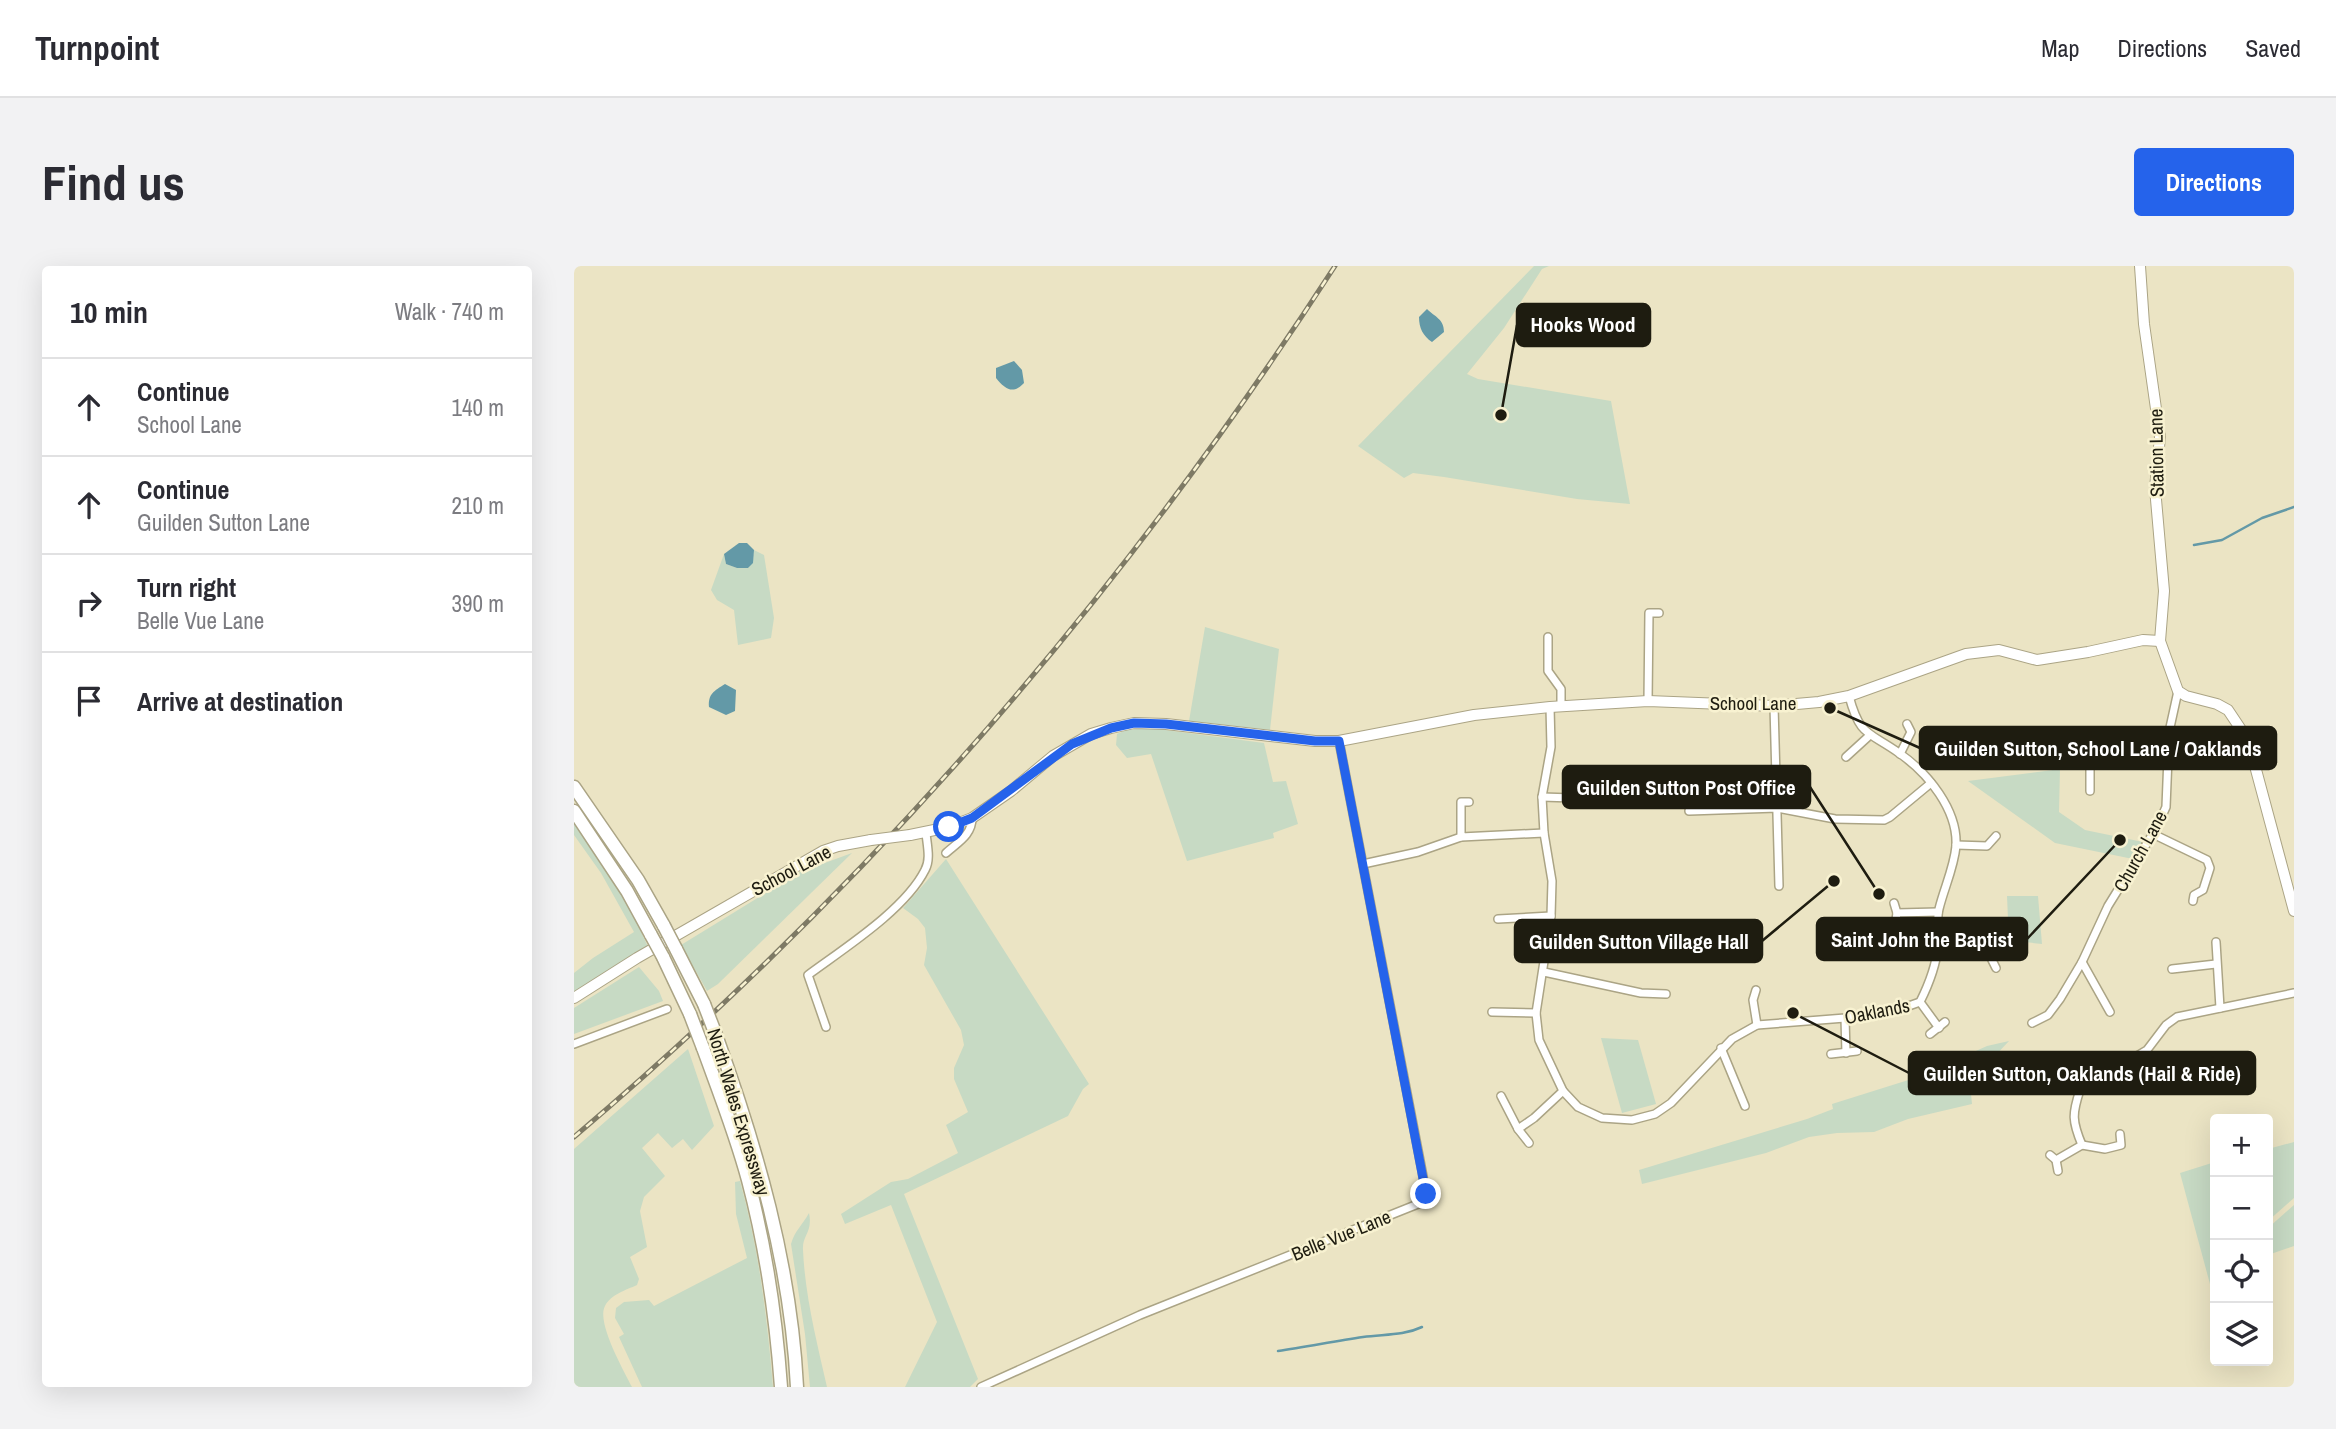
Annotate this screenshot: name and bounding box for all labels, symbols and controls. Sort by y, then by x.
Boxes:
text: Turnpoint [35,26,159,70]
text: Map [2041,32,2079,64]
text: Directions [2117,32,2207,64]
text: Saved [2245,32,2301,64]
button: Directions [2134,148,2294,216]
text: Find us [42,149,185,215]
text: 10 min [70,292,148,332]
text: Walk · 740 m [395,296,504,327]
callout: Hooks Wood [1517,304,1650,346]
text: Hooks Wood [1531,310,1635,339]
text: Continue [137,374,229,409]
icon: ahead [70,388,108,426]
text: 140 m [452,392,504,423]
text: School Lane [137,409,242,440]
street label: Station Lane [2142,409,2170,497]
text: Continue [137,472,229,507]
icon: ahead [70,486,108,524]
text: 210 m [452,490,504,521]
text: Guilden Sutton Lane [137,507,310,538]
text: Turn right [137,570,236,605]
icon: right [70,584,108,622]
text: 390 m [452,588,504,619]
text: Belle Vue Lane [137,605,264,636]
icon: arrive [70,682,108,720]
text: Arrive at destination [137,684,343,719]
street label: School Lane [1710,690,1796,716]
callout: Guilden Sutton, School Lane / Oaklands [1920,727,2276,769]
text: Guilden Sutton, School Lane / Oaklands [1934,734,2262,763]
callout: Guilden Sutton Post Office [1563,766,1810,808]
text: Guilden Sutton Post Office [1576,773,1796,802]
street label: Church Lane [2107,806,2173,896]
route start [933,811,964,842]
street label: School Lane [747,838,835,902]
callout: Saint John the Baptist [1817,918,2027,960]
callout: Guilden Sutton Village Hall [1515,920,1762,962]
text: Saint John the Baptist [1831,925,2013,954]
text: Guilden Sutton Village Hall [1529,927,1749,956]
street label: Oaklands [1842,992,1912,1030]
street label: North Wales Expressway [701,1025,777,1199]
callout: Guilden Sutton, Oaklands (Hail & Ride) [1909,1052,2255,1094]
text: Guilden Sutton, Oaklands (Hail & Ride) [1923,1059,2241,1088]
map controls [2210,1114,2273,1366]
button: + [2210,1114,2273,1177]
button: − [2210,1177,2273,1240]
route end [1410,1178,1441,1209]
street label: Belle Vue Lane [1287,1203,1395,1267]
button: locate [2210,1240,2273,1303]
button: layers [2210,1303,2273,1366]

